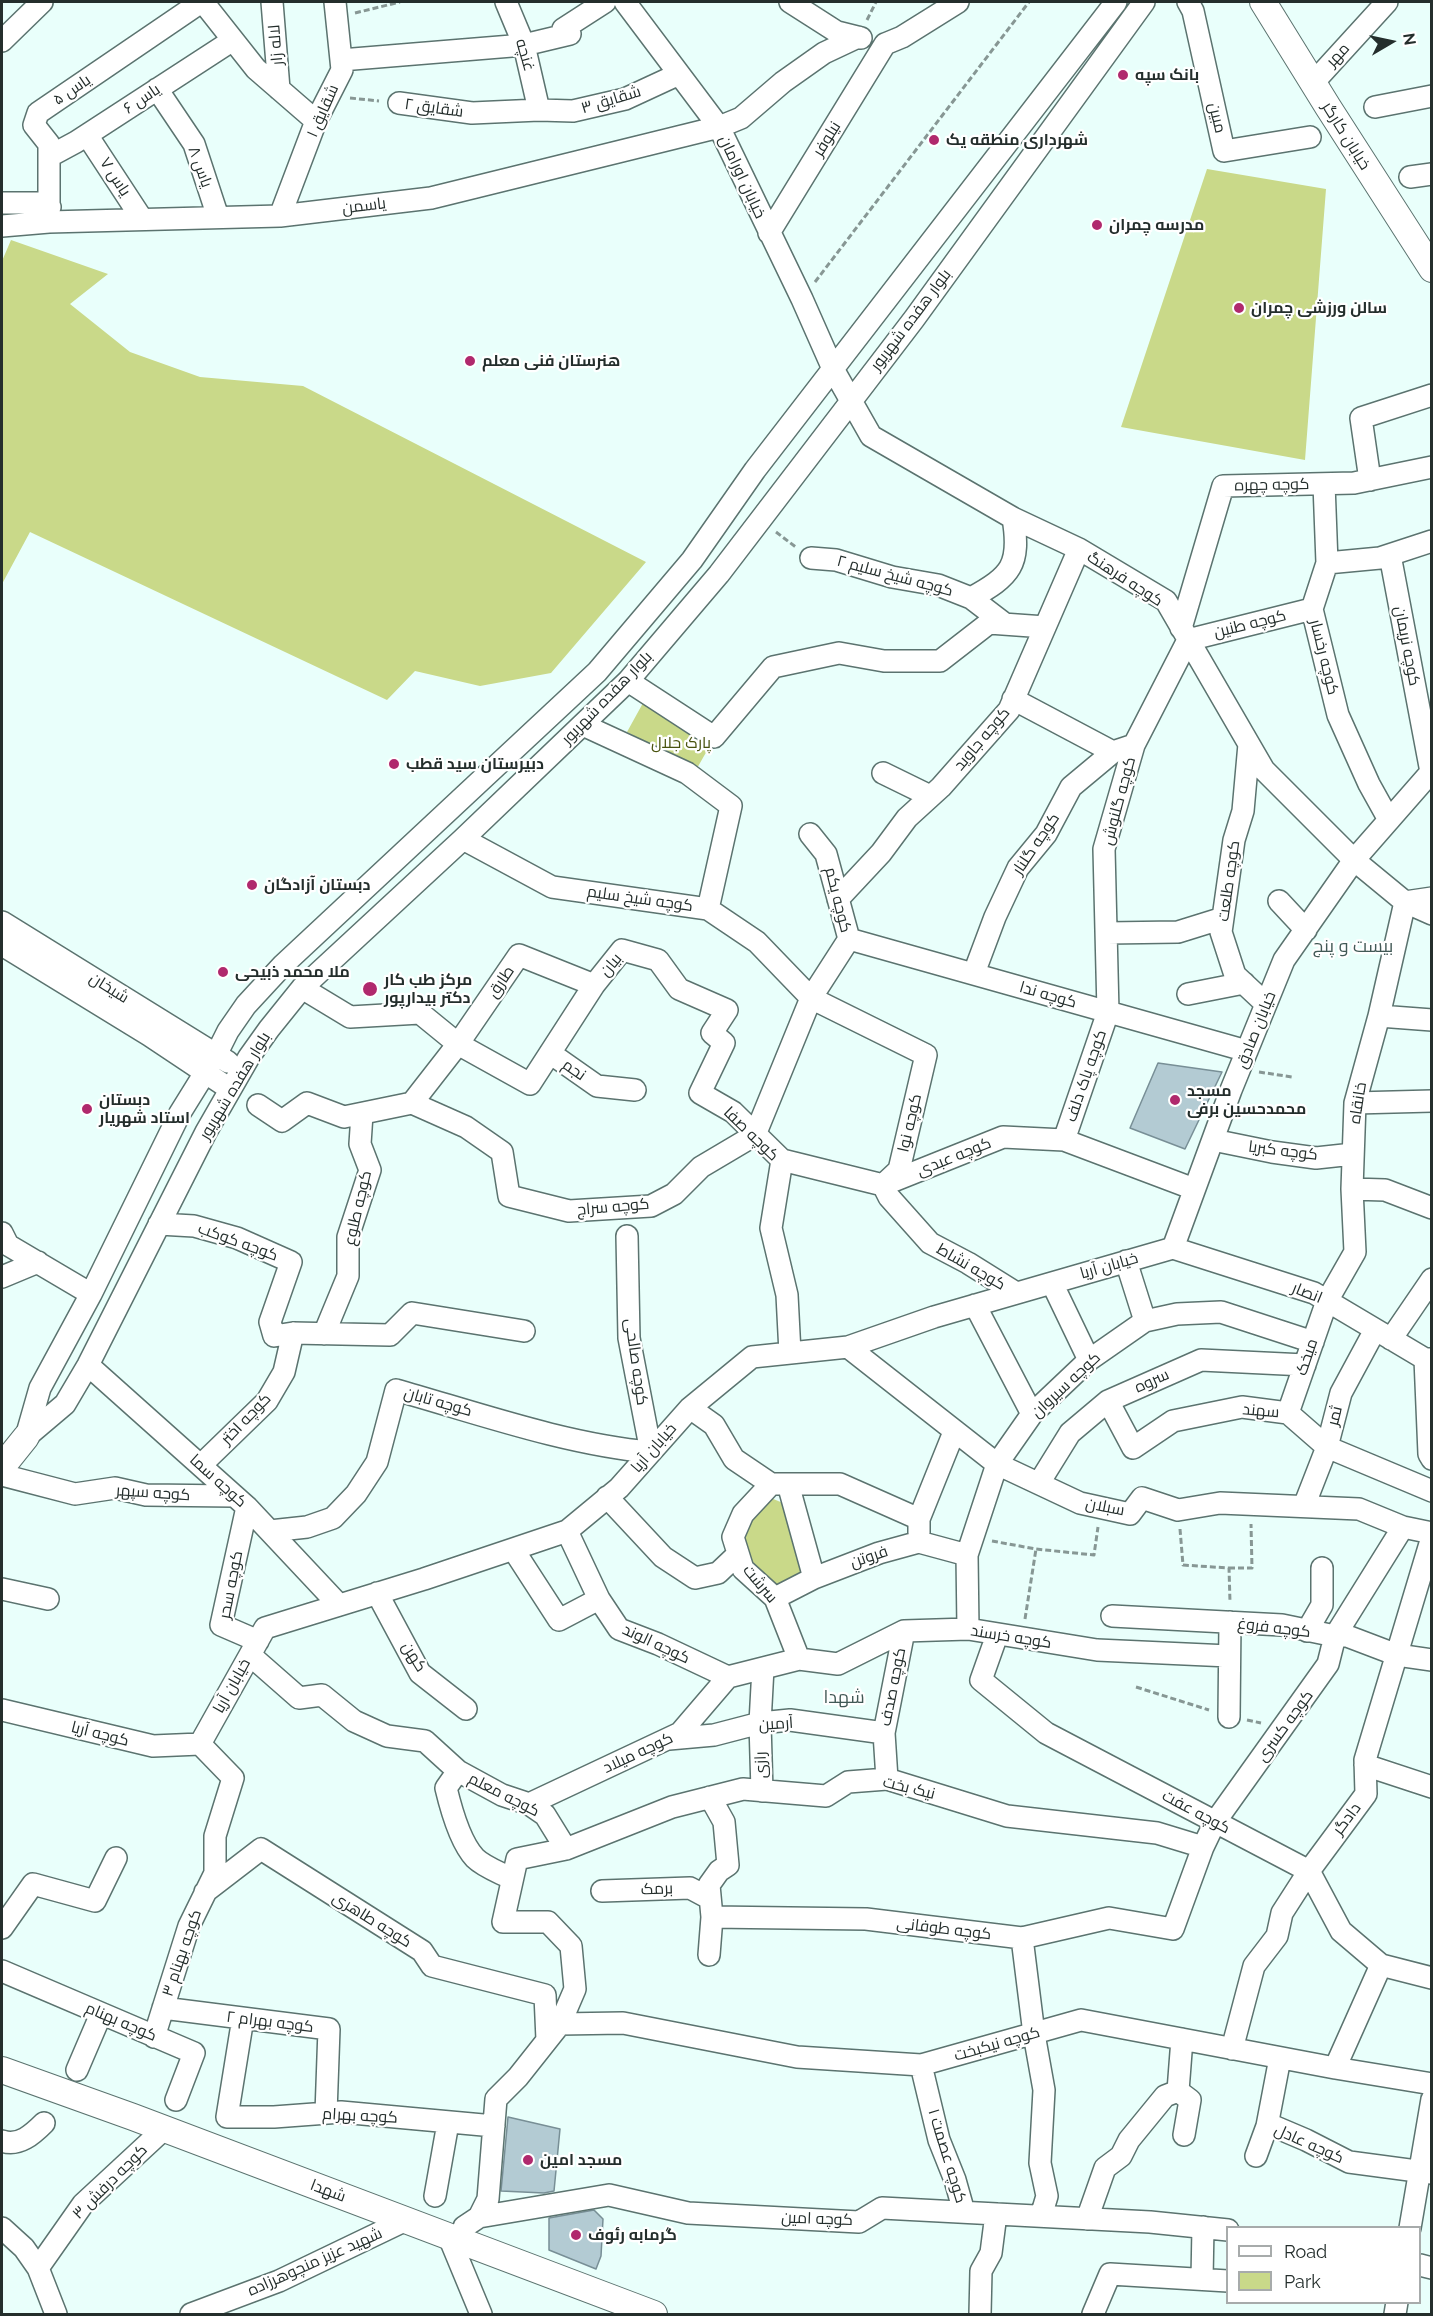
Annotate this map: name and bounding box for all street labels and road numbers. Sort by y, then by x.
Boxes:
street label: لاله زار [265,24,287,66]
street label: غنچه [511,36,539,74]
street label: مهر [1322,39,1354,71]
street label: یاس ۵ [50,71,94,109]
street label: یاس ۶ [120,80,164,118]
street label: شقایق ۱ [303,82,343,140]
street label: شقایق ۳ [579,82,643,118]
street label: شقایق ۲ [403,94,465,122]
street label: خیابان کارگر [1318,98,1374,174]
street label: مبین [1204,101,1230,135]
street label: نیلوفر [809,118,845,160]
street label: خیابان اورامان [714,133,770,221]
street label: یاس ۸ [184,144,216,190]
street label: یاس ۷ [95,154,135,200]
street label: یاسمن [341,194,387,218]
street label: بلوار هفده شهریور [867,265,955,375]
street label: کوچه چهره [1234,475,1310,495]
street label: کوچه فرهنگ [1084,547,1166,611]
street label: کوچه شیخ سلیم ۲ [835,551,955,601]
street label: کوچه نریمان [1390,604,1424,688]
street label: کوچه طنین [1212,606,1288,642]
street label: کوچه رخسار [1305,617,1343,697]
street label: بلوار هفده شهریور [558,647,656,749]
street label: کوچه جاوید [950,703,1014,775]
street label: کوچه گلنوش [1098,755,1140,847]
street label: کوچه گلنار [1008,809,1064,879]
street label: کوچه طلعت [1214,839,1244,923]
street label: کوچه یکم [821,865,855,935]
street label: کوچه شیخ سلیم [586,882,694,916]
street label: بیان [596,950,626,980]
street label: طارق [483,962,519,1002]
street label: شیخان [86,968,132,1008]
street label: کوچه ندا [1017,978,1079,1012]
street label: خیابان صادق [1232,989,1280,1071]
street label: کوچه پاک دلف [1061,1027,1111,1125]
street label: بلوار هفده شهریور [195,1029,275,1143]
street label: نجم [558,1055,590,1085]
street label: خانقاه [1345,1081,1371,1125]
street label: کوچه نوا [894,1092,926,1154]
street label: کوچه صفا [719,1103,783,1165]
street label: کوچه عبدی [914,1133,994,1181]
street label: کوچه کبریا [1247,1137,1319,1165]
street label: کوچه طلوع [340,1169,376,1247]
street label: کوچه سراج [576,1194,650,1220]
street label: کوچه کوکب [195,1219,281,1265]
street label: کوچه نشاط [933,1240,1009,1294]
street label: خیابان آریا [1078,1249,1140,1283]
street label: انصار [1289,1278,1325,1308]
street label: کوچه صالحی [620,1317,652,1407]
street label: میخک [1292,1336,1322,1378]
street label: کوچه سیروان [1027,1348,1105,1422]
street label: سروه [1132,1365,1172,1397]
street label: کوچه تابان [402,1383,474,1421]
street label: کوچه اختر [217,1389,275,1449]
street label: سهند [1242,1400,1280,1422]
street label: ثمر [1323,1404,1347,1428]
street label: خیابان آریا [627,1419,681,1477]
street label: کوچه سما [185,1450,251,1512]
street label: کوچه سپهر [115,1481,191,1505]
street label: سبلان [1084,1494,1126,1520]
street label: فروتن [848,1542,890,1572]
street label: کوچه سحر [215,1549,247,1621]
street label: سرشت [738,1561,782,1607]
street label: کوچه فروغ [1236,1614,1312,1642]
street label: کوچه الوند [619,1620,693,1668]
street label: کوچه خرسند [969,1621,1053,1653]
street label: کهن [397,1638,431,1676]
street label: کوچه صدف [876,1646,910,1728]
street label: خیابان آریا [209,1655,255,1717]
street label: کوچه کسری [1253,1686,1317,1766]
street label: آرمین [758,1713,794,1735]
street label: کوچه آریا [69,1718,131,1750]
street label: کوچه میلاد [600,1728,676,1778]
street label: رازی [751,1751,771,1779]
street label: کوچه معلم [465,1769,543,1821]
street label: نیک بخت [881,1772,937,1804]
street label: کوچه عفت [1159,1786,1233,1838]
street label: دادگر [1329,1799,1365,1839]
street label: برمک [640,1879,674,1899]
street label: کوچه طاهری [329,1888,415,1952]
street label: کوچه بهنام ۳ [158,1907,206,1999]
street label: کوچه طوفانی [895,1914,993,1944]
street label: کوچه بهنام [82,1998,160,2046]
street label: کوچه بهرام ۲ [225,2007,315,2037]
street label: کوچه نیکبخت [952,2023,1042,2065]
street label: کوچه بهرام [322,2104,398,2128]
street label: کوچه عصمت ۱ [924,2107,970,2205]
street label: کوچه عادل [1271,2120,1347,2168]
street label: کوچه درفش ۳ [69,2141,151,2223]
street label: شهدا [307,2175,349,2207]
street label: کوچه امین [781,2208,853,2230]
street label: شهید عزیز منچوهرزاده [245,2224,385,2300]

